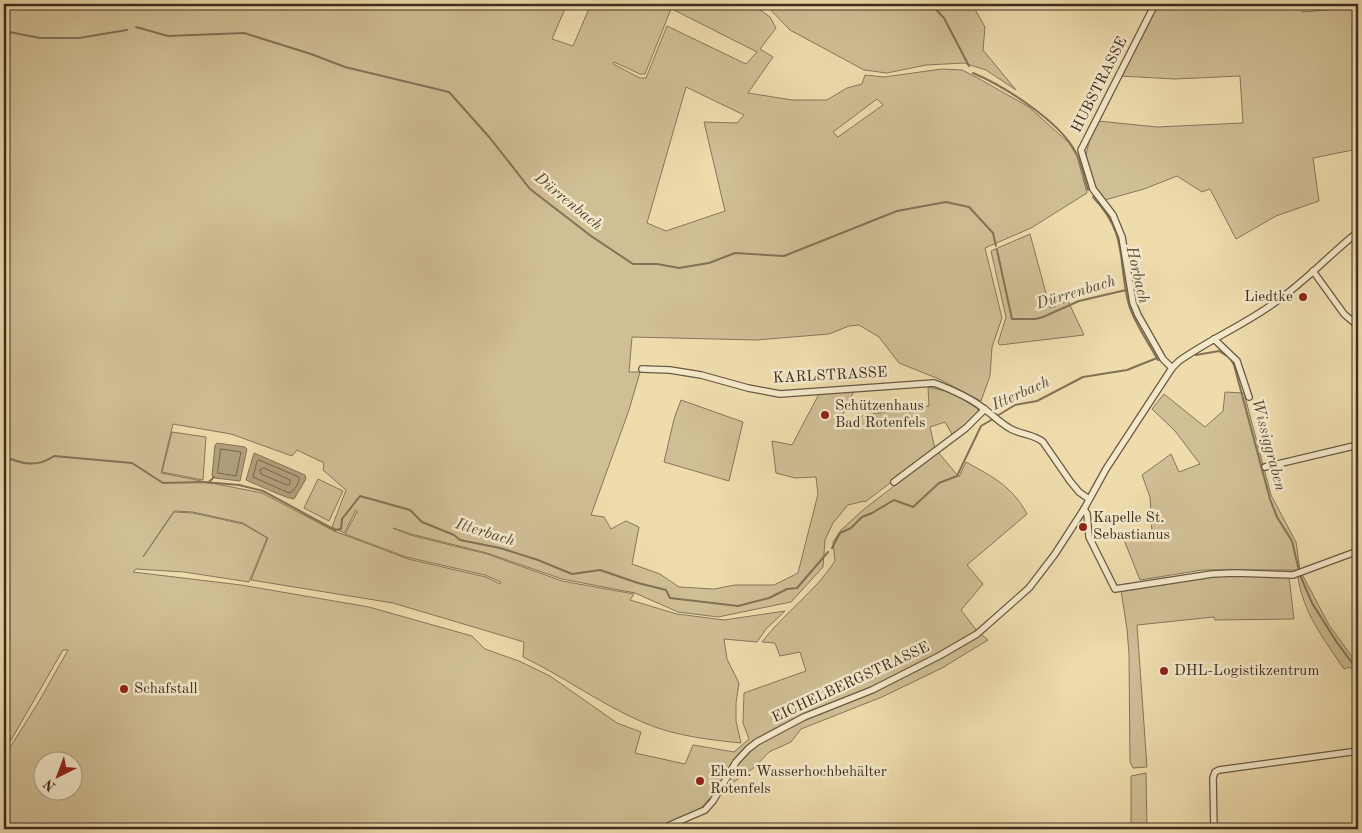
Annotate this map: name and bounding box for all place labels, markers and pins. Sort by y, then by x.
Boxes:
place label: Liedtke [1244,290,1293,305]
marker: Liedtke [1297,291,1309,303]
place label: Schützenhaus Bad Rotenfels [835,399,926,431]
marker: Schützenhaus Bad Rotenfels [819,409,831,421]
place label: Kapelle St. Sebastianus [1093,511,1170,543]
marker: Kapelle St. Sebastianus [1077,521,1089,533]
place label: DHL-Logistikzentrum [1174,664,1319,679]
marker: DHL-Logistikzentrum [1158,665,1170,677]
place label: Schafstall [134,682,198,697]
marker: Schafstall [118,683,130,695]
place label: Ehem. Wasserhochbehälter Rotenfels [710,765,887,797]
marker: Ehem. Wasserhochbehälter Rotenfels [694,775,706,787]

